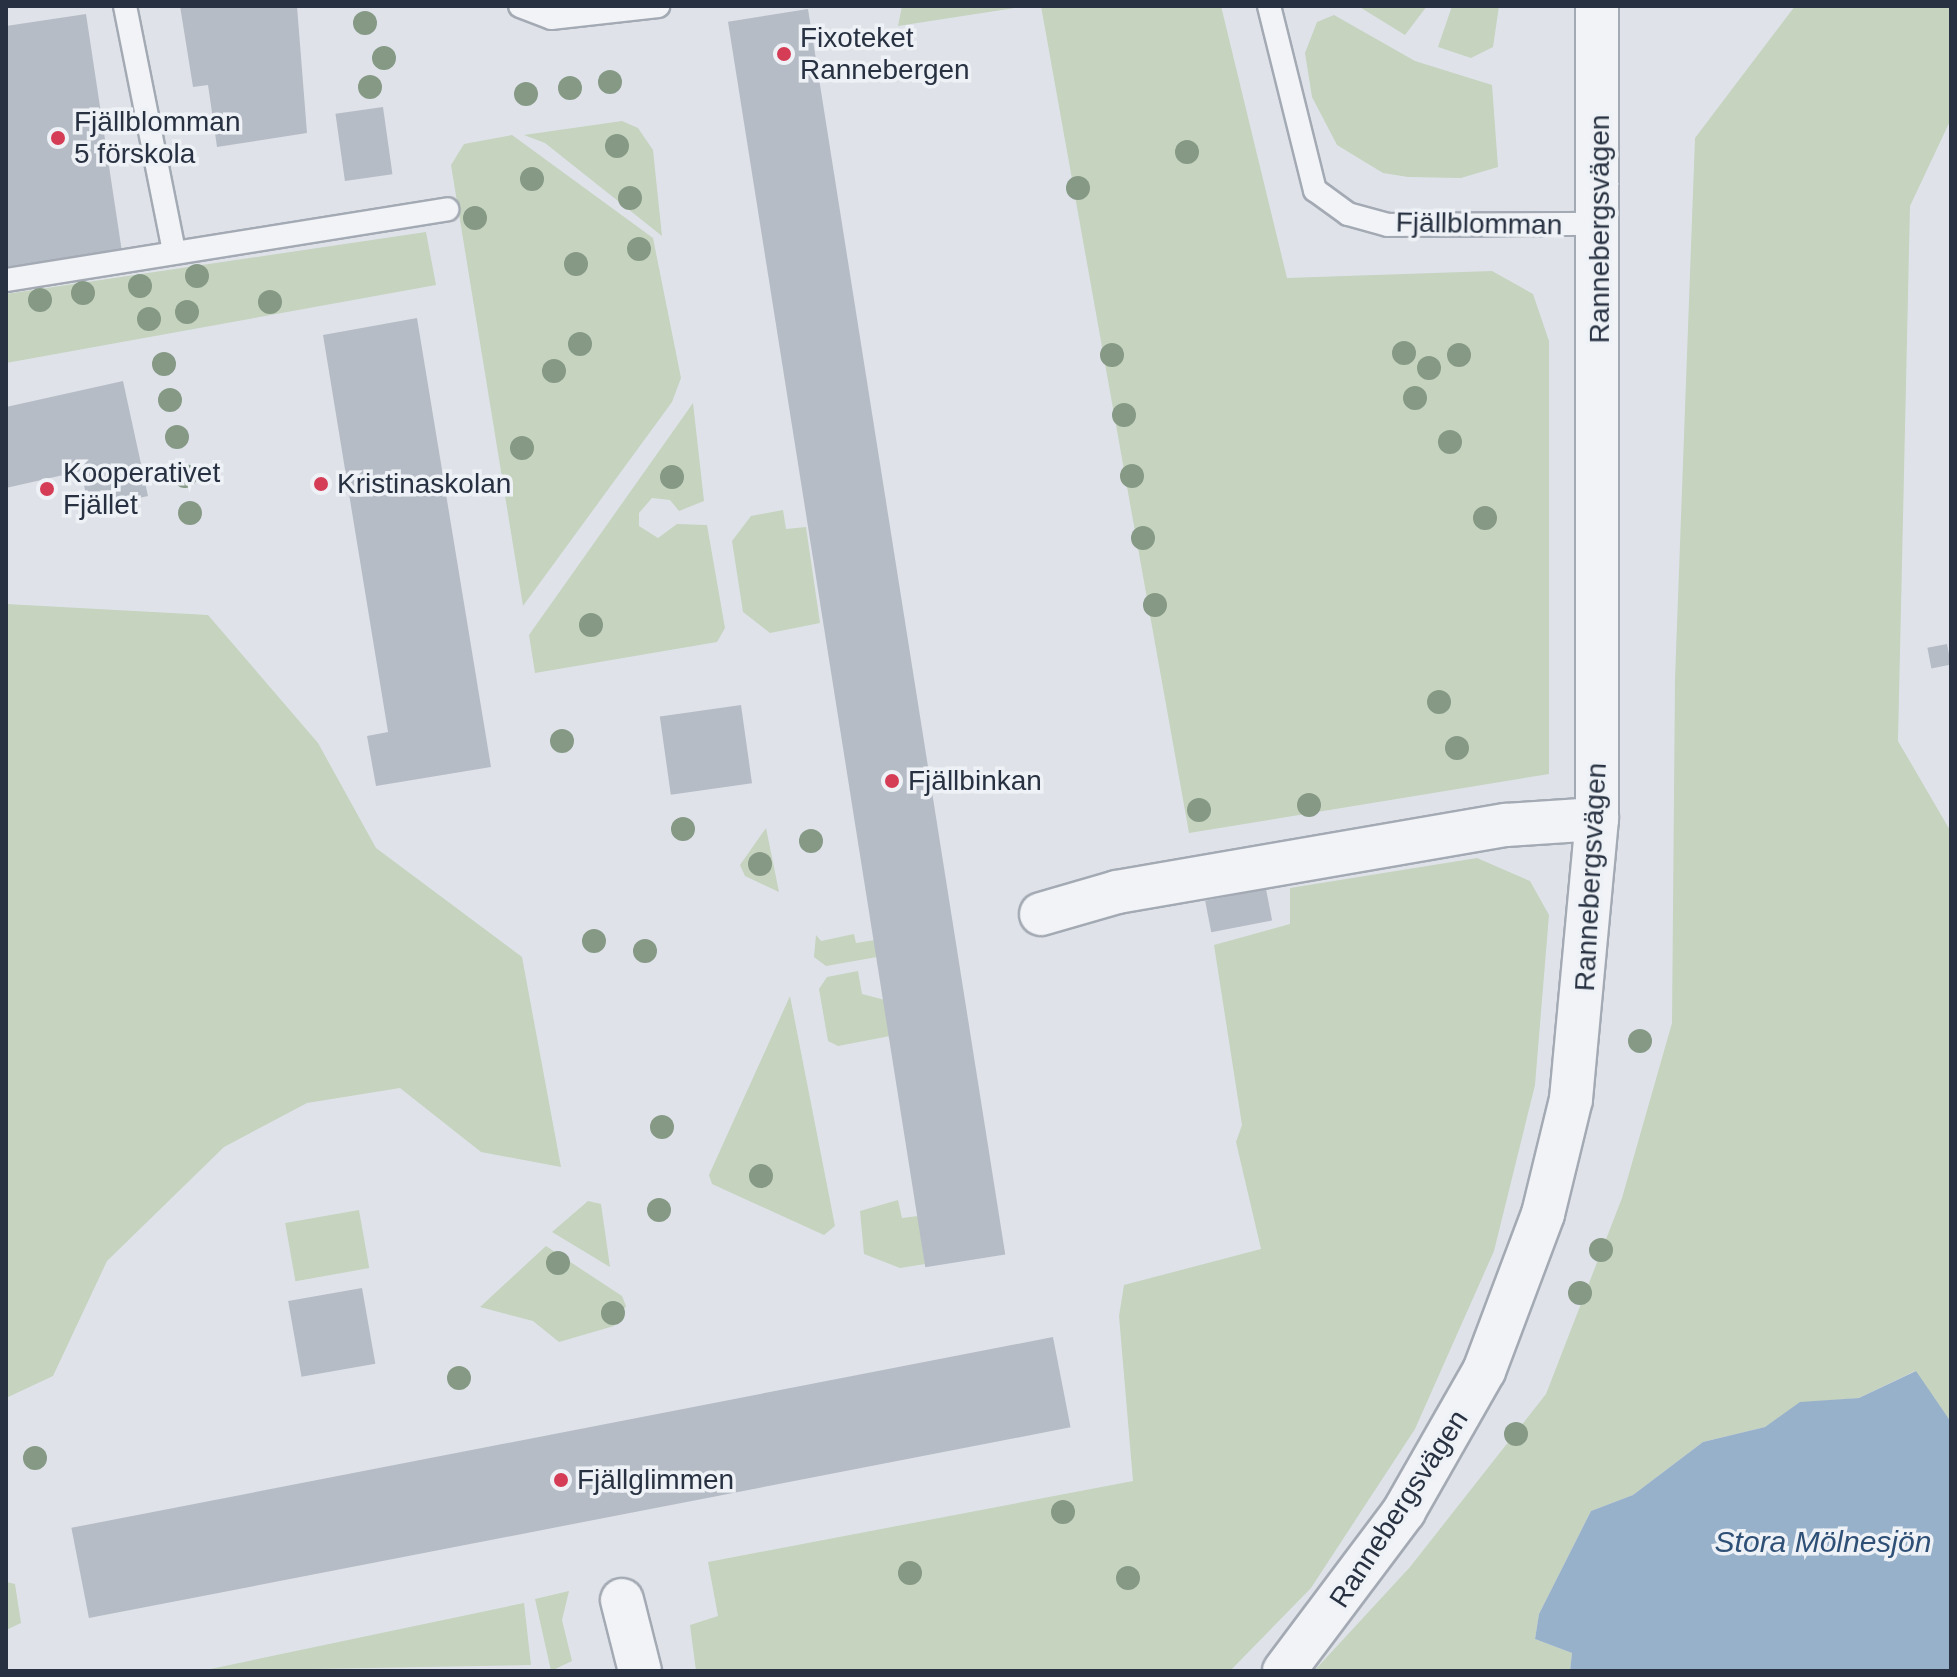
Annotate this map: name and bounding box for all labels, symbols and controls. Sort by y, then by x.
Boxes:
place label: Fixoteket Rannebergen [800,21,970,87]
marker: Fixoteket Rannebergen [775,45,793,63]
place label: Fjällblomman 5 förskola [74,105,240,171]
street label: Rannebergsvägen [1583,115,1617,343]
marker: Fjällblomman 5 förskola [49,129,67,147]
street label: Fjällblomman [1395,206,1563,242]
place label: Kooperativet Fjället [63,456,220,522]
place label: Kristinaskolan [337,467,511,501]
marker: Kristinaskolan [312,475,330,493]
marker: Kooperativet Fjället [38,480,56,498]
street label: Rannebergsvägen [1568,762,1614,992]
place label: Fjällbinkan [908,764,1042,798]
marker: Fjällbinkan [883,772,901,790]
street label: Rannebergsvägen [1323,1404,1475,1614]
place label: Fjällglimmen [577,1463,734,1497]
marker: Fjällglimmen [552,1471,570,1489]
water label: Stora Mölnesjön [1715,1524,1931,1560]

